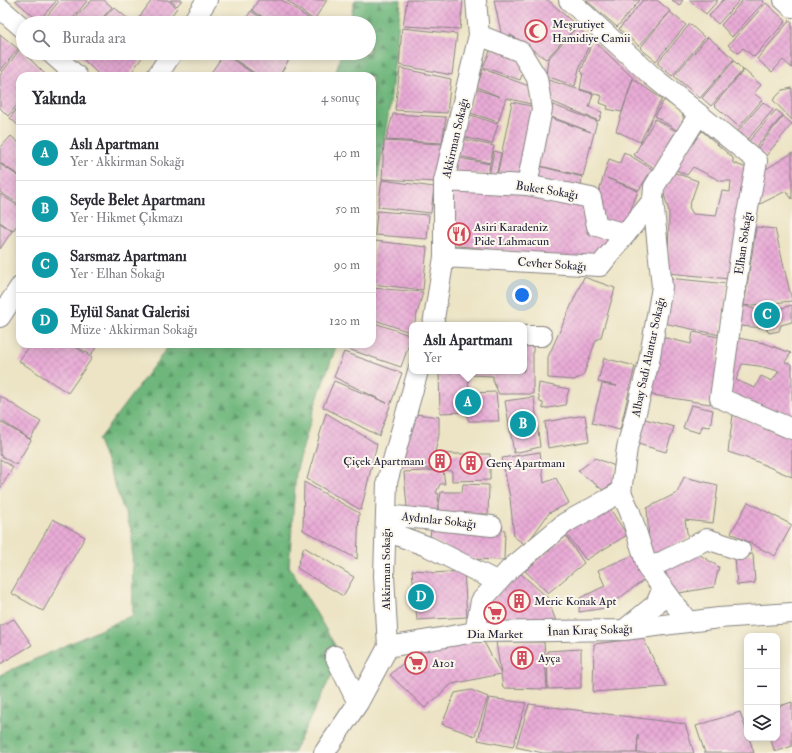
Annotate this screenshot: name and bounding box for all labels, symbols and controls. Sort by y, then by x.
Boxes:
search box [16,16,376,60]
place label: Meşrutiyet Hamidiye Camii [552,17,630,46]
mosque icon: Meşrutiyet Hamidiye Camii [523,18,549,44]
icon: search [30,27,52,49]
text: Burada ara [62,29,126,48]
text: Yakında [32,88,86,109]
text: 4 sonuç [321,90,360,106]
street label: Akkirman Sokağı [439,97,472,181]
text: Aslı Apartmanı [70,135,159,154]
text: A [41,145,49,161]
text: 40 m [334,145,360,161]
text: Yer · Akkirman Sokağı [70,154,185,170]
street label: Buket Sokağı [515,178,579,203]
text: Seyde Belet Apartmanı [70,191,205,210]
text: B [41,201,49,217]
text: 50 m [335,201,360,217]
text: Yer · Hikmet Çıkmazı [70,210,183,226]
street label: Elhan Sokağı [732,210,755,276]
place label: Asiri Karadeniz Pide Lahmacun [473,220,549,249]
restaurant icon: Asiri Karadeniz Pide Lahmacun [446,221,472,247]
text: Sarsmaz Apartmanı [70,247,187,266]
street label: Cevher Sokağı [517,255,587,274]
text: C [40,257,50,273]
text: 90 m [334,257,360,273]
text: Yer · Elhan Sokağı [70,266,165,282]
your location [512,285,532,305]
street label: Albay Sadi Alantar Sokağı [628,296,669,419]
pin: C [754,300,780,330]
text: Eylül Sanat Galerisi [70,303,190,322]
text: D [40,313,50,329]
text: 120 m [329,313,360,329]
text: Müze · Akkirman Sokağı [70,322,197,338]
popup [409,322,527,374]
text: Aslı Apartmanı [424,331,512,350]
text: Yer [424,350,442,366]
pin: A [455,387,481,417]
pin: B [510,409,536,439]
building icon: Çiçek Apartmanı [427,448,453,474]
building icon: Genç Apartmanı [458,450,484,476]
place label: Çiçek Apartmanı [343,454,424,469]
place label: Genç Apartmanı [486,456,565,471]
street label: Aydınlar Sokağı [400,509,477,532]
street label: Akkirman Sokağı [379,528,394,611]
pin: D [408,582,434,612]
building icon: Meric Konak Apt [506,588,532,614]
place label: Meric Konak Apt [534,594,616,609]
supermarket icon: Dia Market [482,600,508,626]
street label: İnan Kıraç Sokağı [547,622,633,639]
place label: Dia Market [467,627,523,642]
map controls [744,633,780,741]
button: + [744,633,780,669]
building icon: Ayça [509,645,535,671]
supermarket icon: A101 [403,650,429,676]
place label: Ayça [537,651,561,666]
place label: A101 [431,656,454,671]
button: − [744,669,780,705]
button: layers [744,705,780,741]

